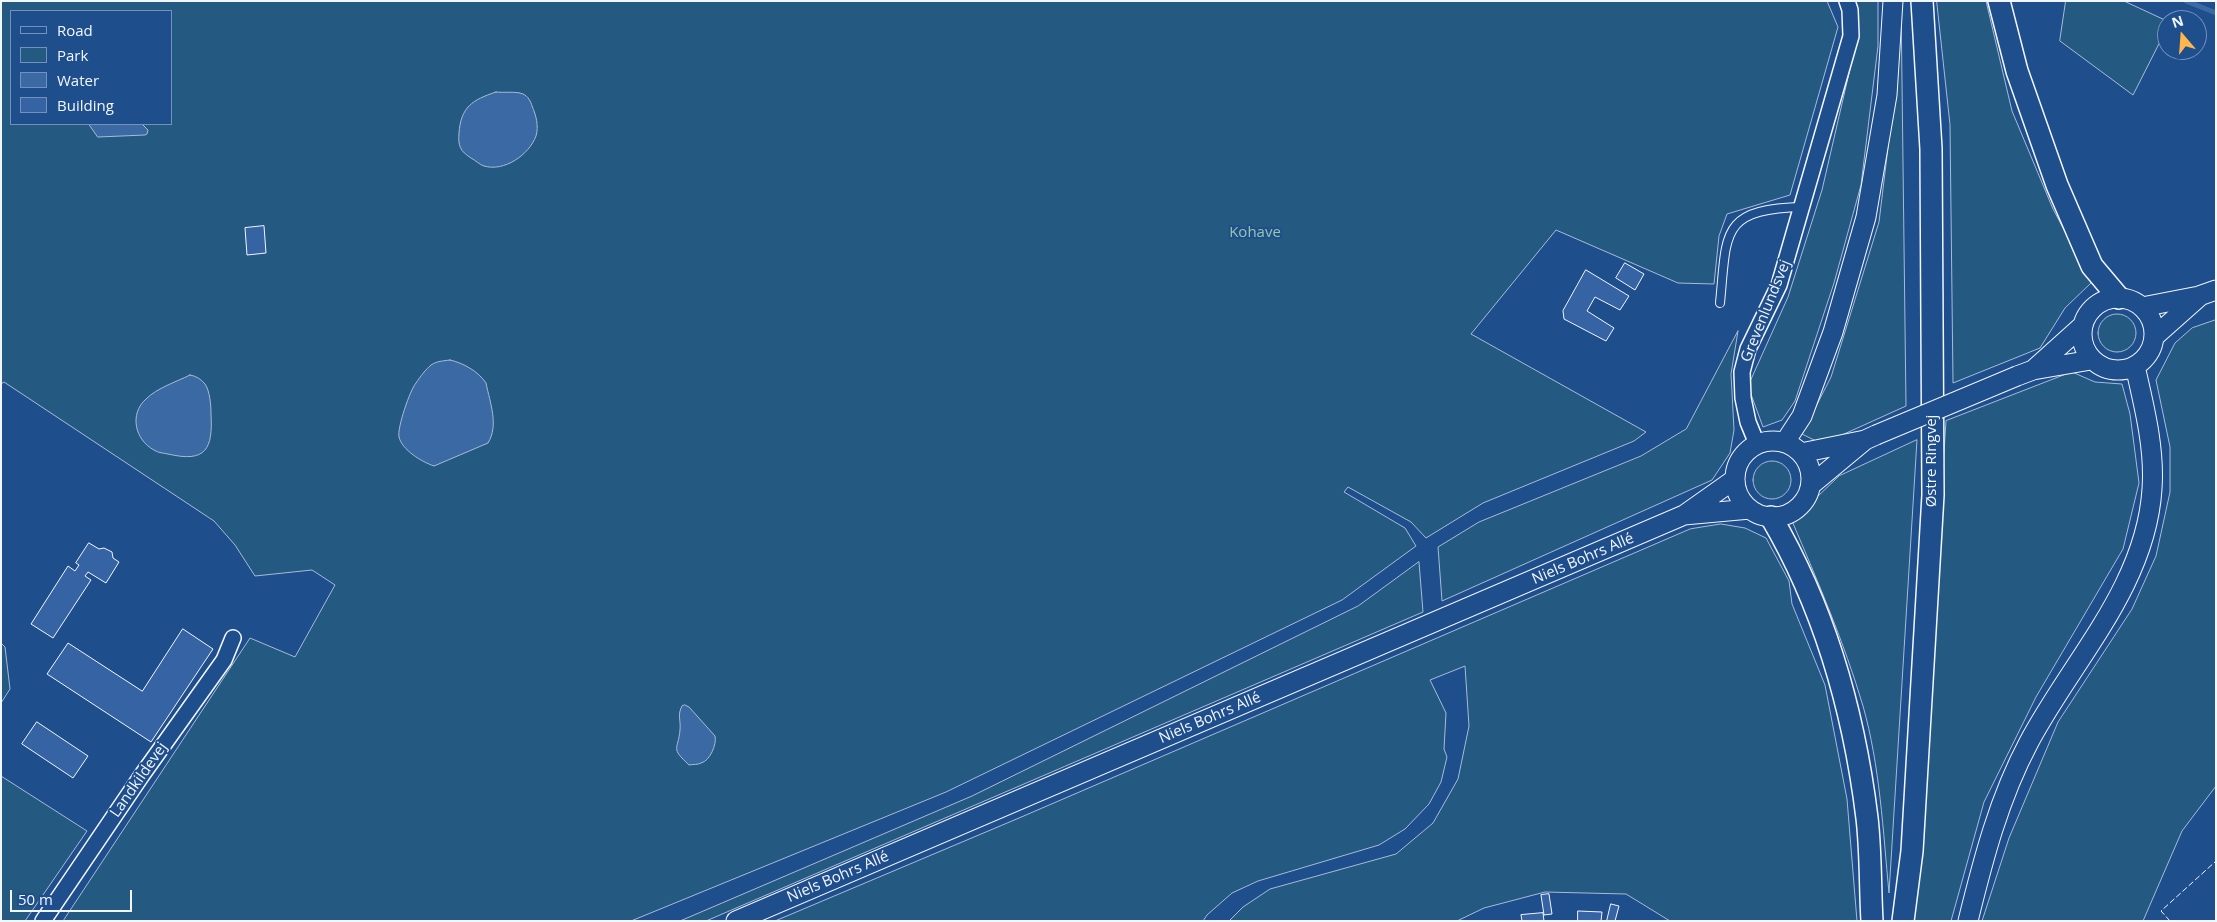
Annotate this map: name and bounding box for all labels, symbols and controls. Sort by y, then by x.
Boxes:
legend [10,10,172,125]
north arrow [2157,10,2207,60]
text: N [2169,10,2186,32]
text: Road [57,20,93,40]
text: Park [57,45,88,65]
text: Water [57,70,99,90]
text: Building [57,95,114,115]
park label: Kohave [1229,224,1281,242]
street label: Grevenlundsvej [1737,257,1795,365]
street label: Østre Ringvej [1923,415,1941,507]
street label: Niels Bohrs Allé [1529,529,1637,589]
street label: Niels Bohrs Allé [1156,688,1264,748]
street label: Landkildevej [107,739,171,821]
street label: Niels Bohrs Allé [784,847,892,907]
scale bar [12,880,135,912]
text: 50 m [18,889,53,909]

